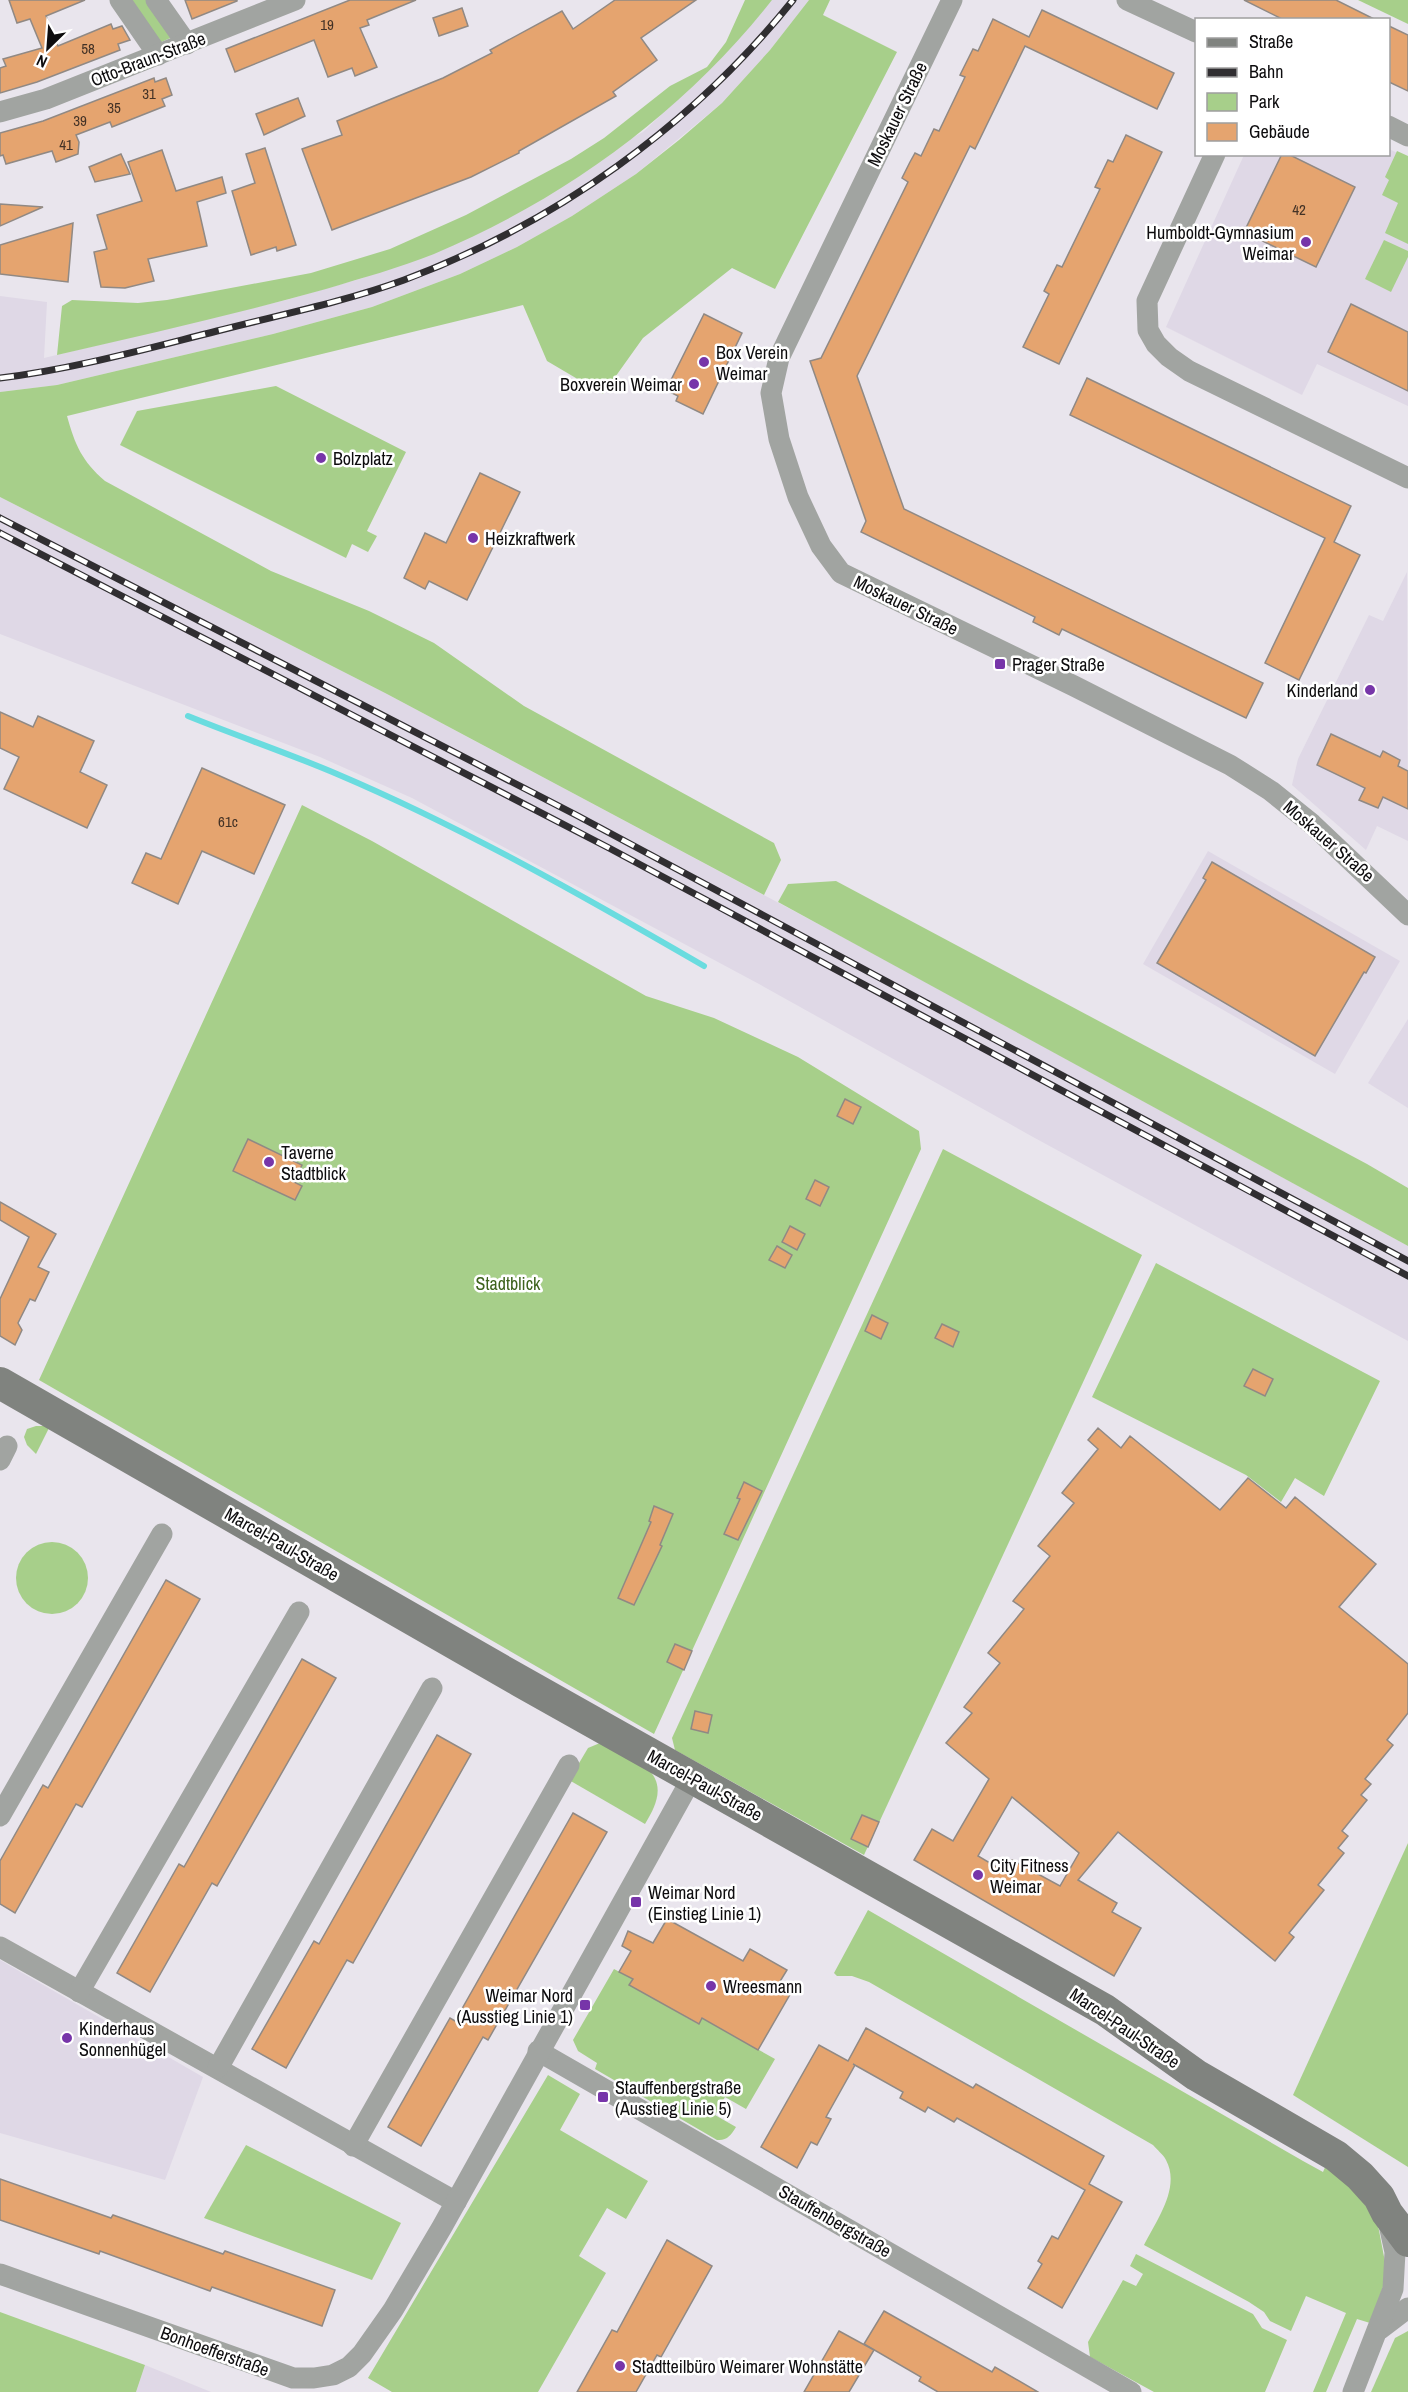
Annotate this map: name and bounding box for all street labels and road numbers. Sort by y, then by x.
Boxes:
street label: Otto-Braun-Straße [87,26,209,92]
street label: Moskauer Straße [861,58,933,170]
street label: Moskauer Straße [850,569,962,641]
street label: Moskauer Straße [1278,794,1380,888]
street label: Marcel-Paul-Straße [220,1501,344,1587]
street label: Marcel-Paul-Straße [643,1743,767,1827]
street label: Marcel-Paul-Straße [1065,1982,1185,2074]
street label: Stauffenbergstraße [774,2179,896,2263]
street label: Bonhoefferstraße [157,2320,273,2382]

